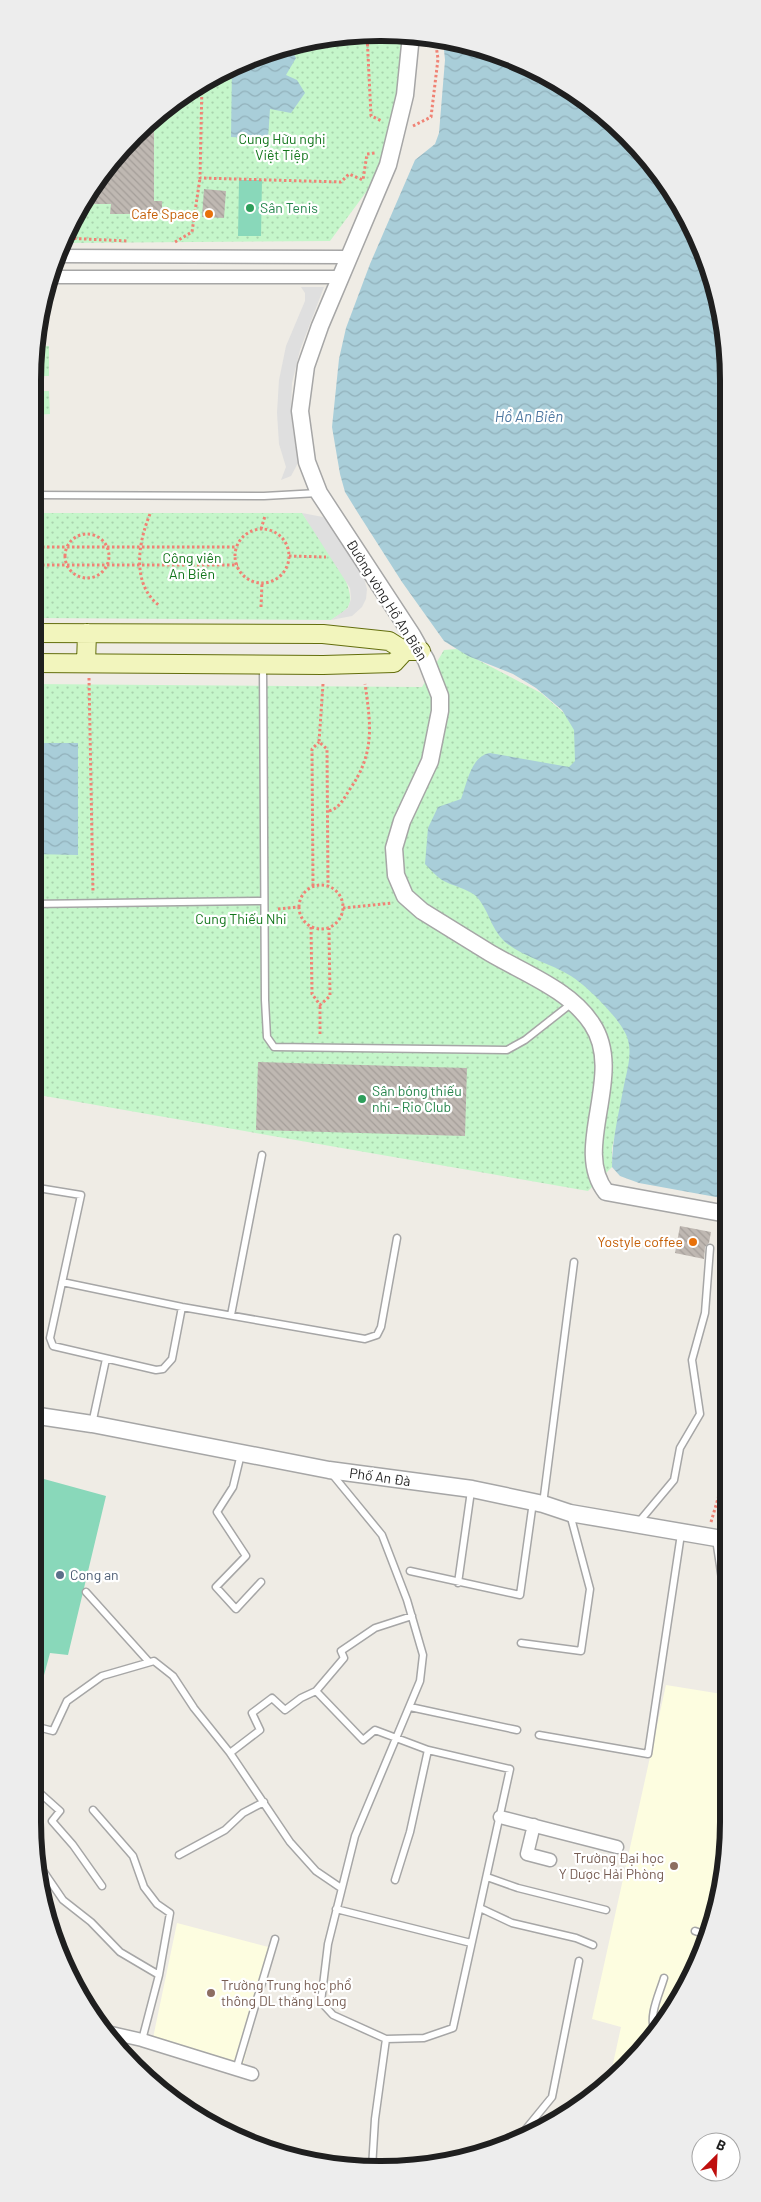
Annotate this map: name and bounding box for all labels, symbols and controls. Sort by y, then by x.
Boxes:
park label: Cung Hữu nghị Việt Tiệp [239,130,326,163]
place label: Sân Tenis [260,199,318,216]
marker: Sân Tenis [244,202,256,214]
place label: Cafe Space [131,205,199,222]
marker: Cafe Space [203,208,215,220]
water label: Hồ An Biên [495,407,563,425]
street label: Đường vòng Hồ An Biên [343,536,432,663]
park label: Công viên An Biên [162,549,222,582]
park label: Cung Thiếu Nhi [195,910,287,927]
place label: Sân bóng thiếu nhi - Rio Club [372,1082,462,1115]
marker: Sân bóng thiếu nhi - Rio Club [356,1093,368,1105]
place label: Yostyle coffee [598,1233,683,1250]
marker: Yostyle coffee [687,1236,699,1248]
street label: Phố An Đà [348,1464,412,1489]
place label: Cong an [70,1566,119,1583]
marker: Cong an [54,1569,66,1581]
place label: Trường Đại học Y Dược Hải Phòng [559,1849,664,1882]
marker: Trường Đại học Y Dược Hải Phòng [668,1860,680,1872]
place label: Trường Trung học phổ thông DL thăng Long [221,1976,352,2009]
marker: Trường Trung học phổ thông DL thăng Long [205,1987,217,1999]
north arrow [691,2132,741,2182]
text: B [714,2135,729,2154]

